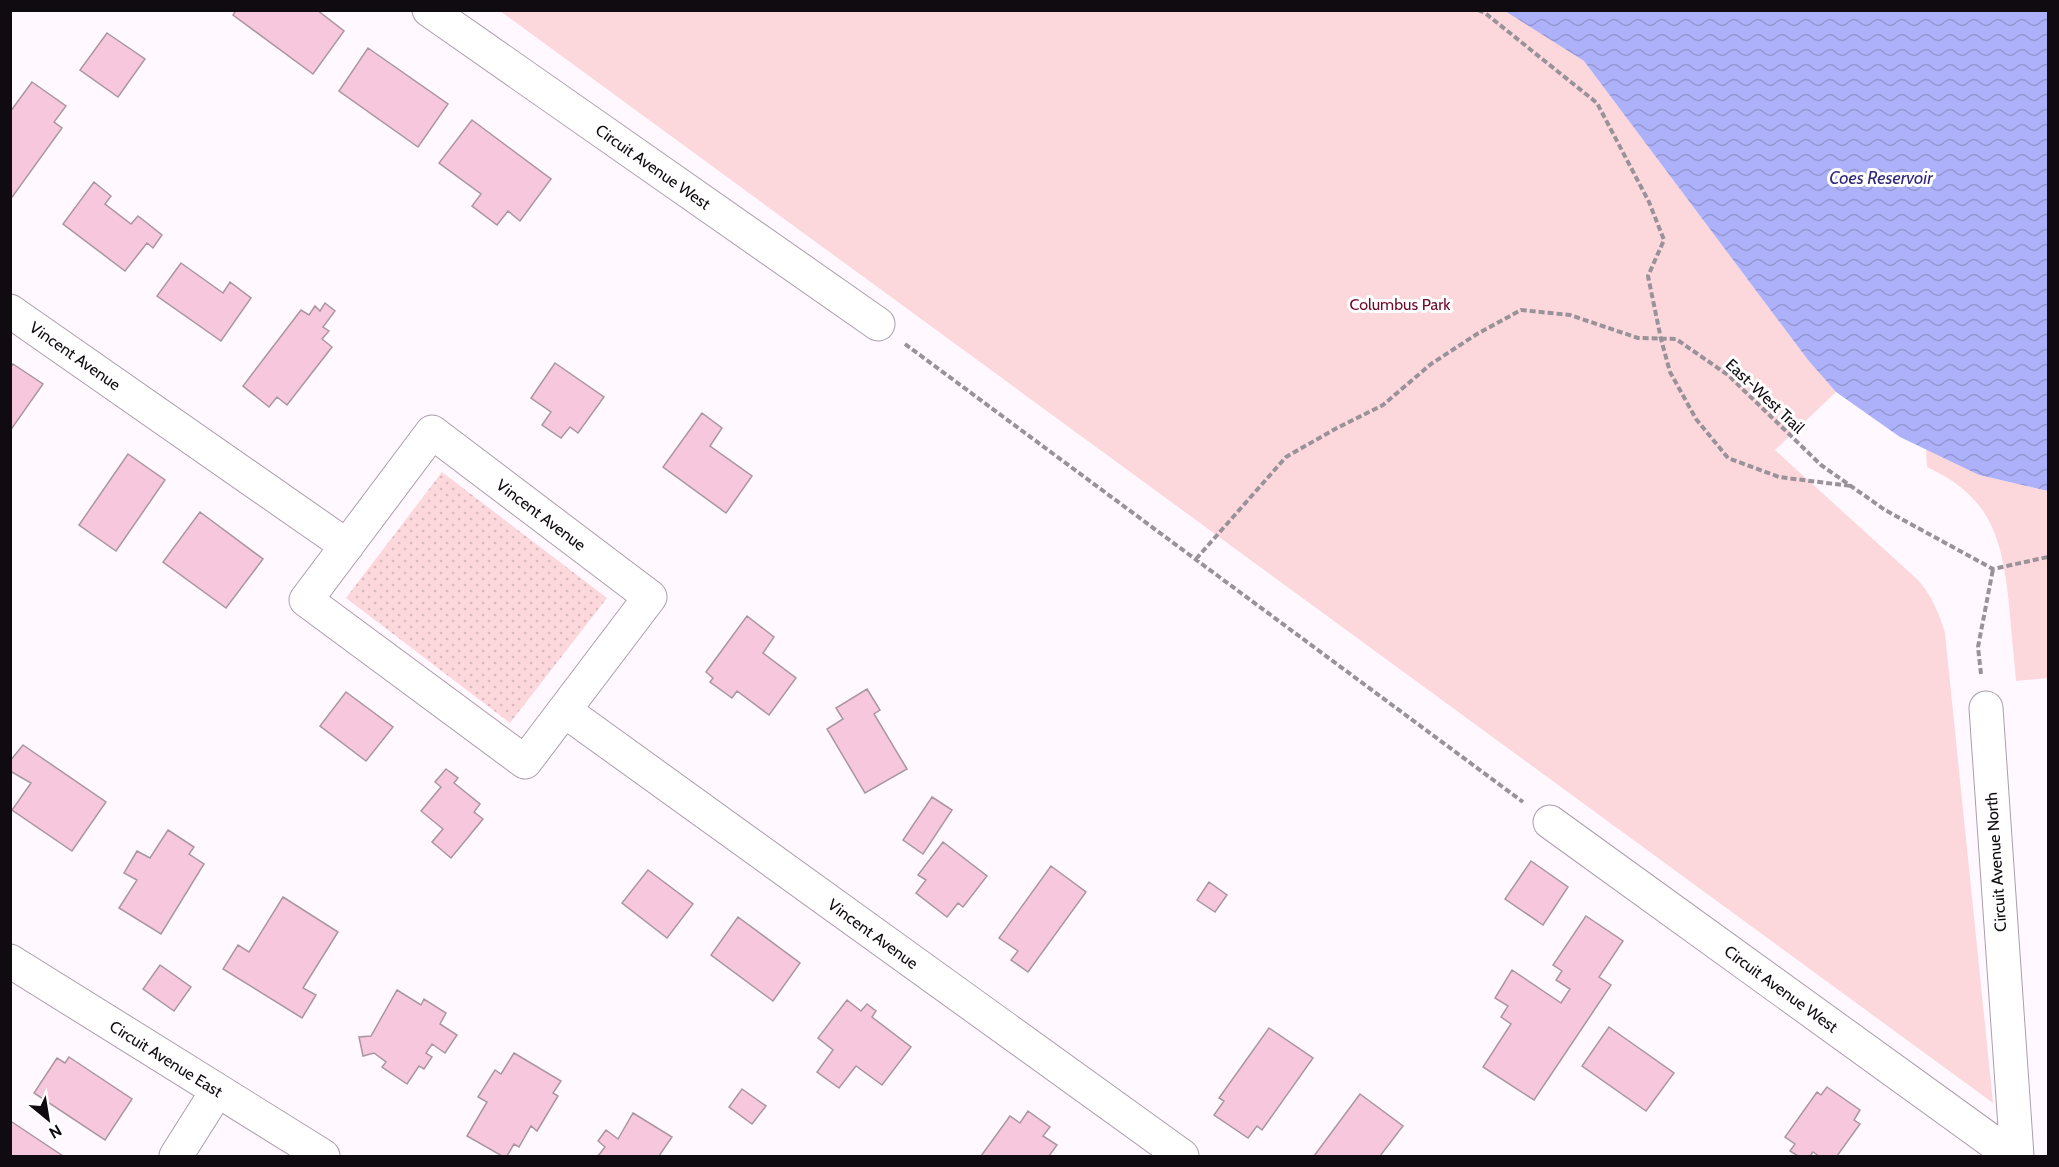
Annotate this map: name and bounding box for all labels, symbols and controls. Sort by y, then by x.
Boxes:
street label: Circuit Avenue West [592,120,715,214]
water label: Coes Reservoir [1829,167,1934,189]
park label: Columbus Park [1350,295,1451,314]
street label: Vincent Avenue [26,318,124,394]
street label: East-West Trail [1722,355,1808,437]
street label: Vincent Avenue [493,475,589,555]
street label: Circuit Avenue North [1982,792,2010,932]
street label: Vincent Avenue [824,895,922,973]
street label: Circuit Avenue West [1721,941,1842,1037]
street label: Circuit Avenue East [106,1017,226,1102]
north arrow [18,1089,78,1149]
text: N [46,1121,65,1143]

